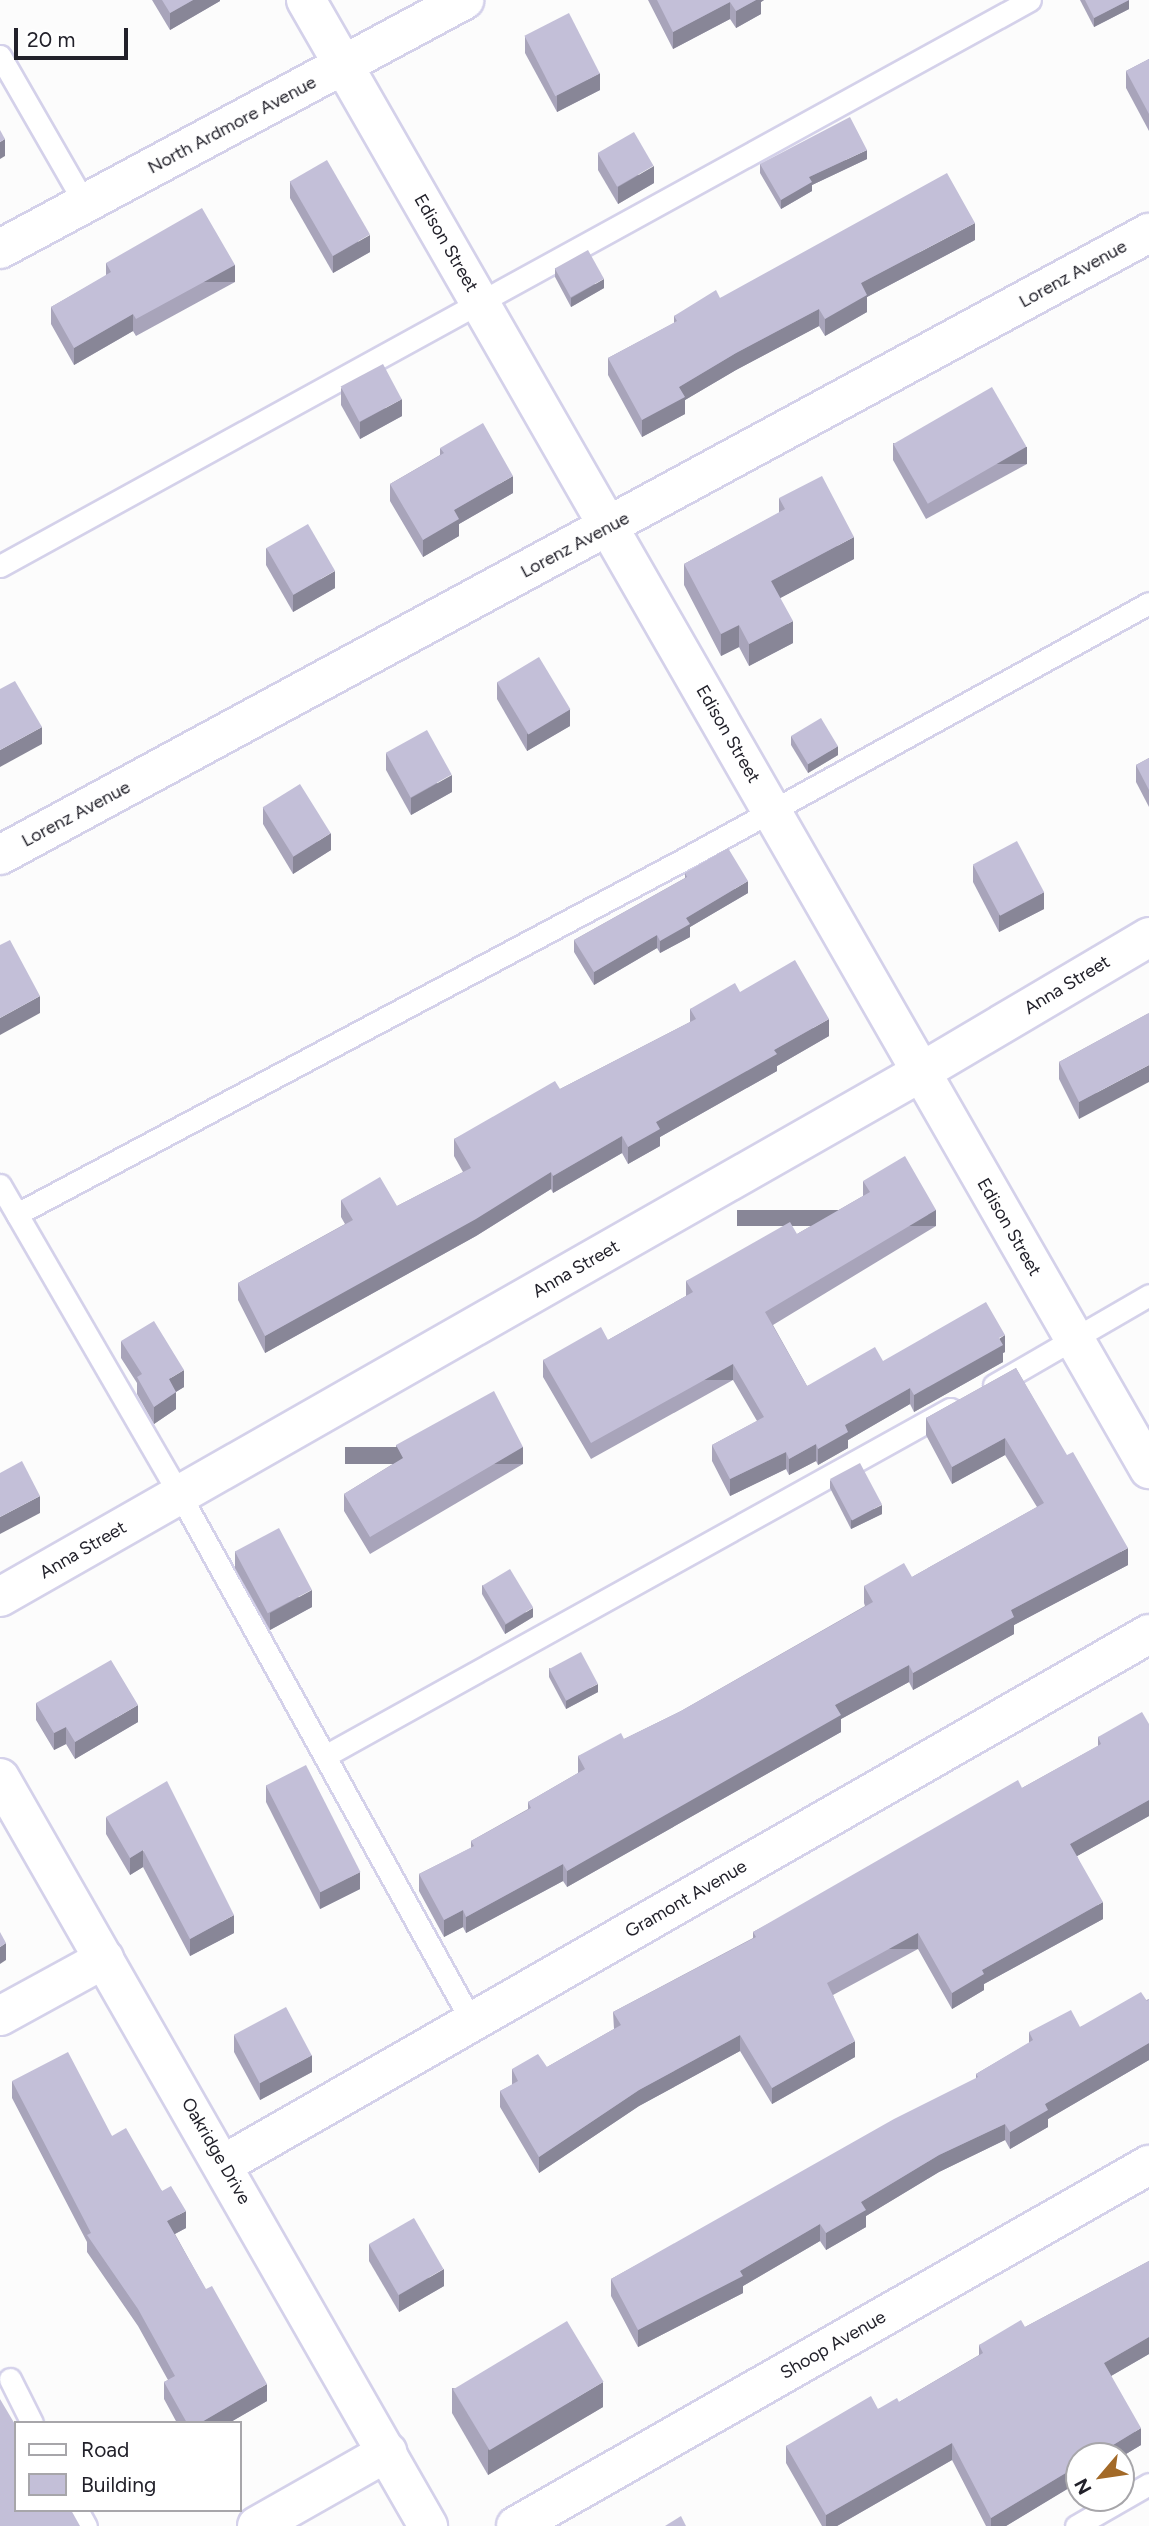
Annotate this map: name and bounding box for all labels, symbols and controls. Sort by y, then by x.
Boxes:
scale bar [18,14,131,58]
text: 20 m [27,27,75,52]
street label: North Ardmore Avenue [144,71,320,179]
street label: Edison Street [409,190,483,296]
street label: Lorenz Avenue [1015,235,1131,313]
street label: Lorenz Avenue [517,507,633,583]
street label: Edison Street [691,681,765,787]
street label: Lorenz Avenue [18,776,134,852]
street label: Anna Street [1020,951,1114,1019]
street label: Edison Street [972,1174,1046,1280]
street label: Anna Street [529,1236,623,1302]
street label: Anna Street [36,1517,130,1583]
street label: Gramont Avenue [621,1855,751,1943]
street label: Oakridge Drive [177,2094,255,2208]
street label: Shoop Avenue [777,2306,889,2384]
legend [14,2421,242,2512]
text: Road [81,2437,129,2462]
north arrow [1065,2442,1135,2512]
text: Building [81,2472,156,2497]
text: N [1069,2474,1097,2498]

